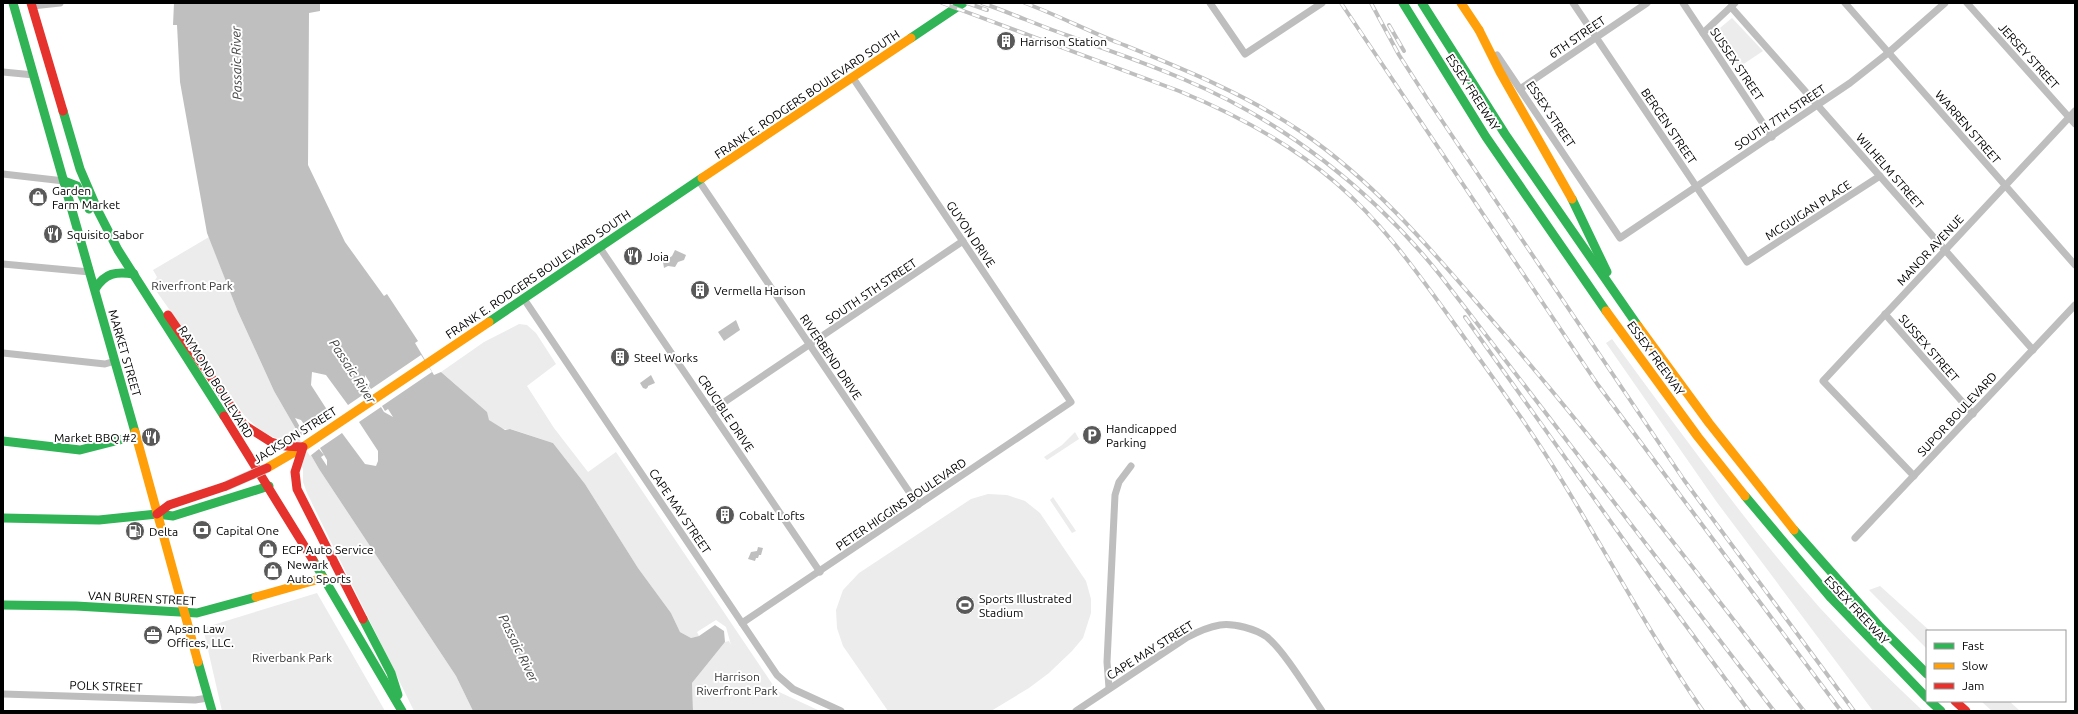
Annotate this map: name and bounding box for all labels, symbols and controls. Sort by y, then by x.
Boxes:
street label: 6TH STREET [1546,13,1608,61]
street label: JERSEY STREET [1996,21,2062,92]
water label: Passaic River [228,25,244,100]
street label: SUSSEX STREET [1708,25,1766,103]
street label: FRANK E. RODGERS BOULEVARD SOUTH [712,27,902,161]
building icon: Harrison Station [995,30,1017,52]
place label: Harrison Station [1020,35,1107,48]
street label: ESSEX FREEWAY [1443,51,1503,133]
street label: ESSEX STREET [1524,79,1578,150]
street label: SOUTH 7TH STREET [1732,82,1828,152]
street label: BERGEN STREET [1639,86,1699,167]
street label: WARREN STREET [1933,88,2003,166]
street label: WILHELM STREET [1854,131,1926,211]
street label: MCGUIGAN PLACE [1763,177,1853,243]
place label: Garden Farm Market [52,184,120,211]
shop icon: Garden Farm Market [27,186,49,208]
street label: GUYON DRIVE [944,199,998,270]
street label: FRANK E. RODGERS BOULEVARD SOUTH [443,207,633,341]
street label: MANOR AVENUE [1894,212,1966,288]
restaurant icon: Squisito Sabor [42,223,64,245]
place label: Squisito Sabor [67,228,144,241]
restaurant icon: Joia [622,245,644,267]
place label: Joia [647,250,669,263]
street label: SOUTH 5TH STREET [823,256,919,326]
park label: Riverfront Park [151,279,233,292]
building icon: Vermella Harison [689,279,711,301]
place label: Vermella Harison [714,284,806,297]
street label: MARKET STREET [106,308,144,398]
street label: RIVERBEND DRIVE [798,312,864,402]
street label: SUSSEX STREET [1896,312,1962,384]
street label: ESSEX FREEWAY [1625,318,1687,398]
street label: RAYMOND BOULEVARD [176,323,256,441]
water label: Passaic River [327,336,380,407]
building icon: Steel Works [609,346,631,368]
place label: Steel Works [634,351,698,364]
street label: SUPOR BOULEVARD [1915,369,1999,459]
street label: CRUCIBLE DRIVE [695,372,757,454]
street label: JACKSON STREET [251,404,339,466]
place label: Handicapped Parking [1106,422,1177,449]
parking icon: Handicapped Parking [1081,424,1103,446]
restaurant icon: Market BBQ #2 [140,426,162,448]
place label: Market BBQ #2 [54,431,137,444]
street label: PETER HIGGINS BOULEVARD [833,455,969,553]
street label: CAPE MAY STREET [647,466,713,556]
building icon: Cobalt Lofts [714,504,736,526]
place label: Cobalt Lofts [739,509,805,522]
bank icon: Capital One [191,519,213,541]
fuel station icon: Delta [124,520,146,542]
place label: Capital One [216,524,279,537]
place label: Delta [149,525,178,538]
shop icon: ECP Auto Service [257,538,279,560]
place label: ECP Auto Service [282,543,374,556]
place label: Newark Auto Sports [287,558,351,585]
shop icon: Newark Auto Sports [262,560,284,582]
street label: ESSEX FREEWAY [1822,573,1892,647]
street label: VAN BUREN STREET [88,589,197,607]
place label: Sports Illustrated Stadium [979,592,1072,619]
sports icon: Sports Illustrated Stadium [954,594,976,616]
water label: Passaic River [497,612,542,685]
street label: CAPE MAY STREET [1104,618,1196,682]
place label: Apsan Law Offices, LLC. [167,622,234,649]
office icon: Apsan Law Offices, LLC. [142,624,164,646]
legend [1926,630,2066,702]
text: Fast [1962,639,1984,652]
park label: Riverbank Park [252,651,332,664]
text: Slow [1962,659,1988,672]
park label: Harrison Riverfront Park [696,670,778,697]
street label: POLK STREET [69,678,143,694]
text: Jam [1962,679,1984,692]

